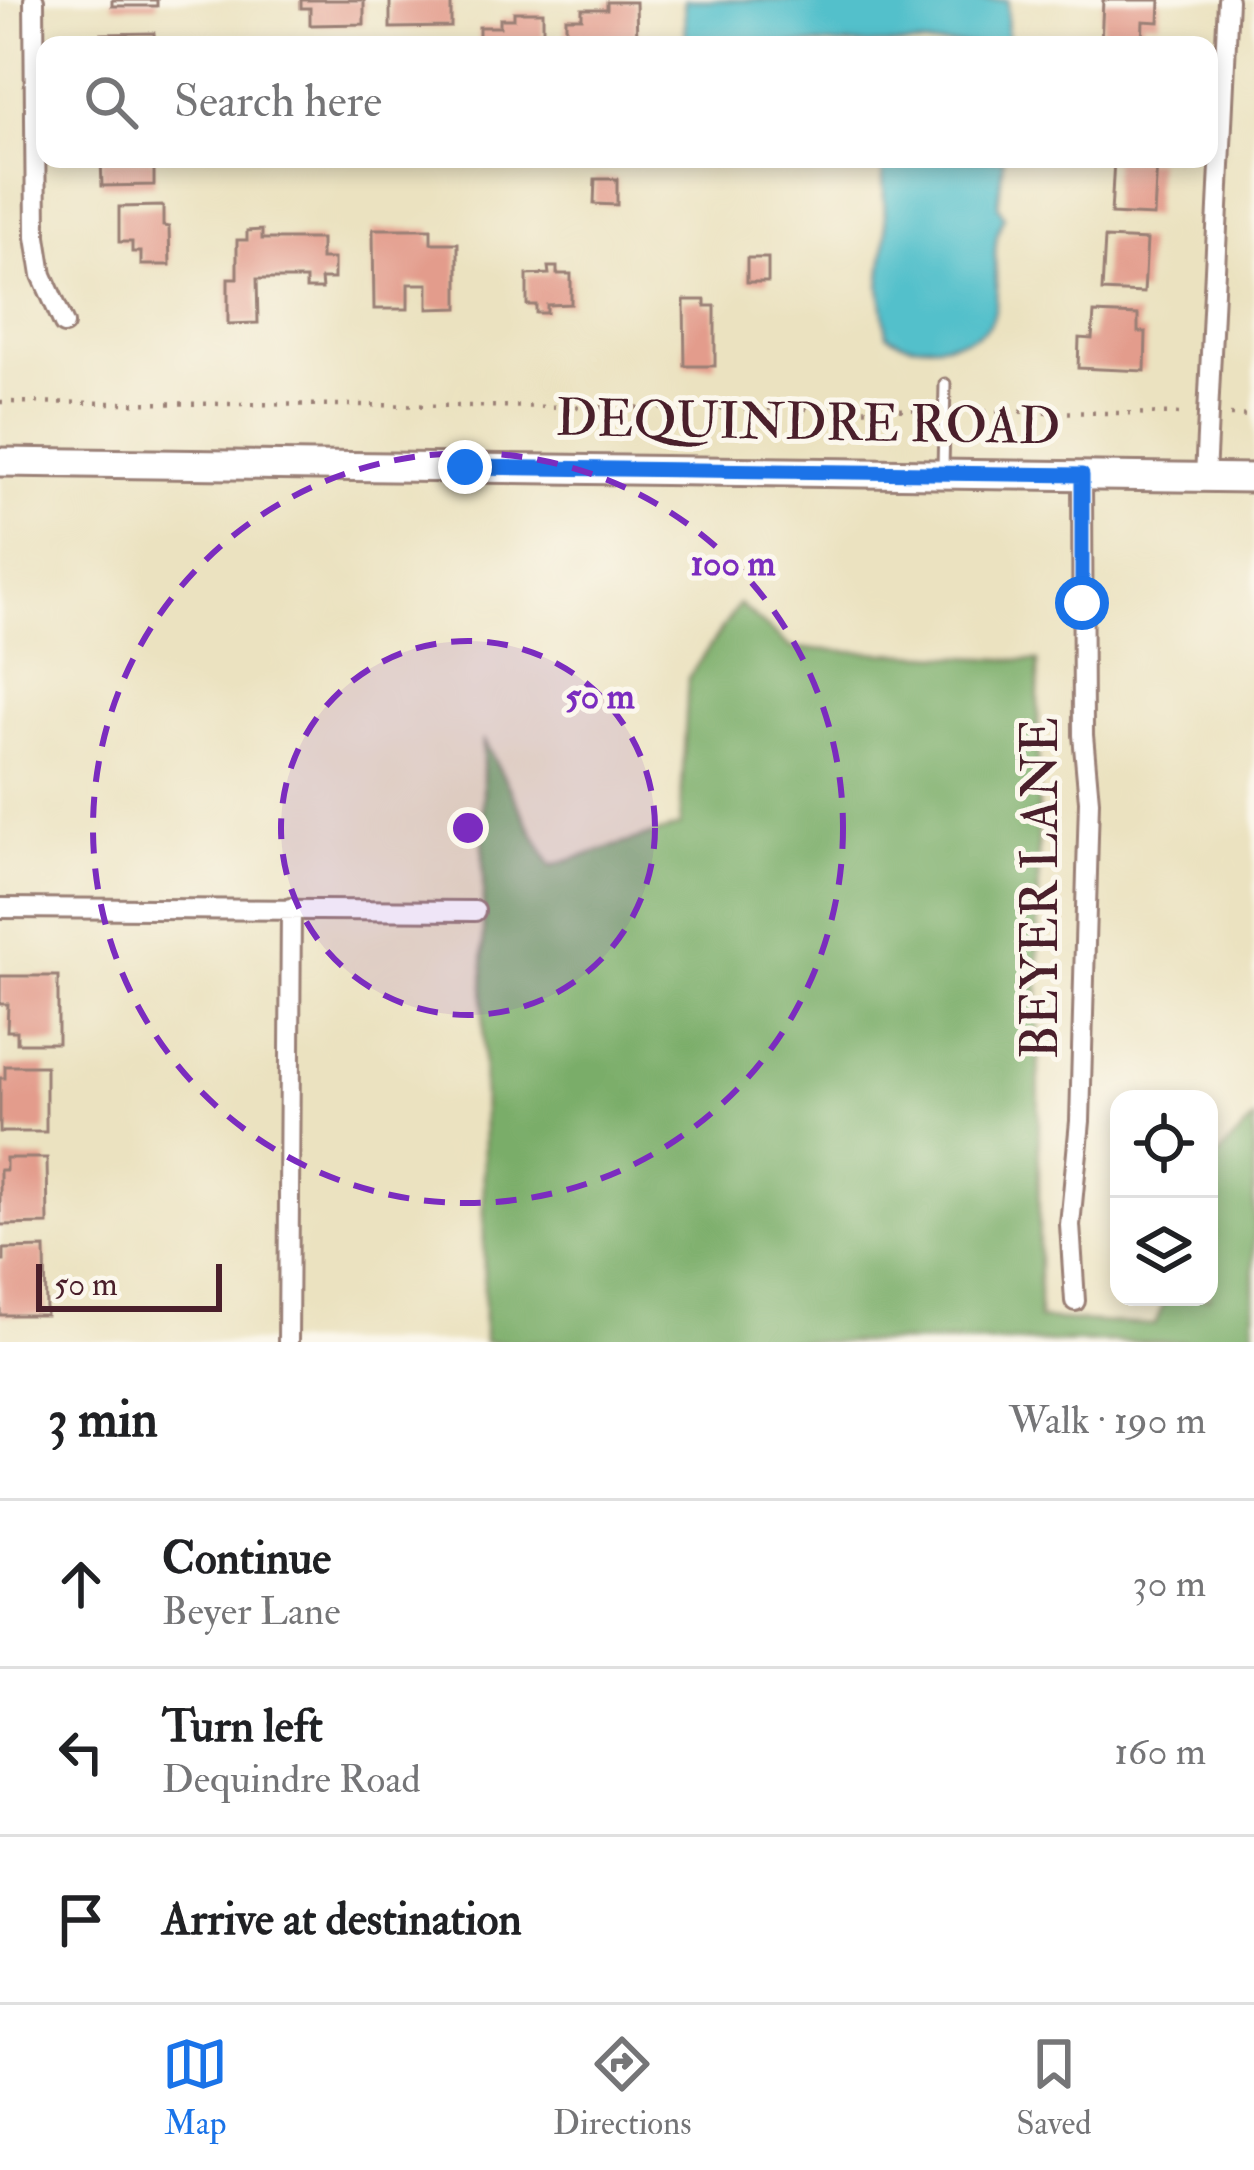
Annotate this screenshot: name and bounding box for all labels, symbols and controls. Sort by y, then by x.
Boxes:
search box [36,36,1218,168]
icon: search [78,69,144,135]
text: Search here [174,74,382,130]
street label: DEQUINDRE ROAD [555,387,1061,459]
route end [438,440,492,494]
text: 100 m [690,541,776,586]
route start [1055,576,1109,630]
text: 50 m [565,674,635,719]
street label: BEYER LANE [1009,717,1073,1059]
centre of rings [447,807,489,849]
map controls [1110,1090,1218,1306]
button: locate [1110,1090,1218,1198]
button: layers [1110,1198,1218,1306]
scale bar [36,1258,222,1311]
text: 50 m [54,1264,118,1305]
text: 3 min [48,1388,158,1452]
text: Walk · 190 m [1009,1396,1206,1445]
text: Continue [162,1531,331,1587]
icon: ahead [48,1551,114,1617]
text: 30 m [1133,1559,1206,1608]
text: Beyer Lane [162,1587,341,1636]
text: Turn left [162,1699,323,1755]
icon: left [48,1719,114,1785]
text: 160 m [1114,1727,1206,1776]
text: Dequindre Road [162,1755,421,1804]
icon: arrive [48,1887,114,1953]
text: Arrive at destination [162,1892,522,1948]
tab: Map [162,2031,228,2144]
tab: Directions [553,2031,692,2144]
tab: Saved [1016,2031,1092,2144]

